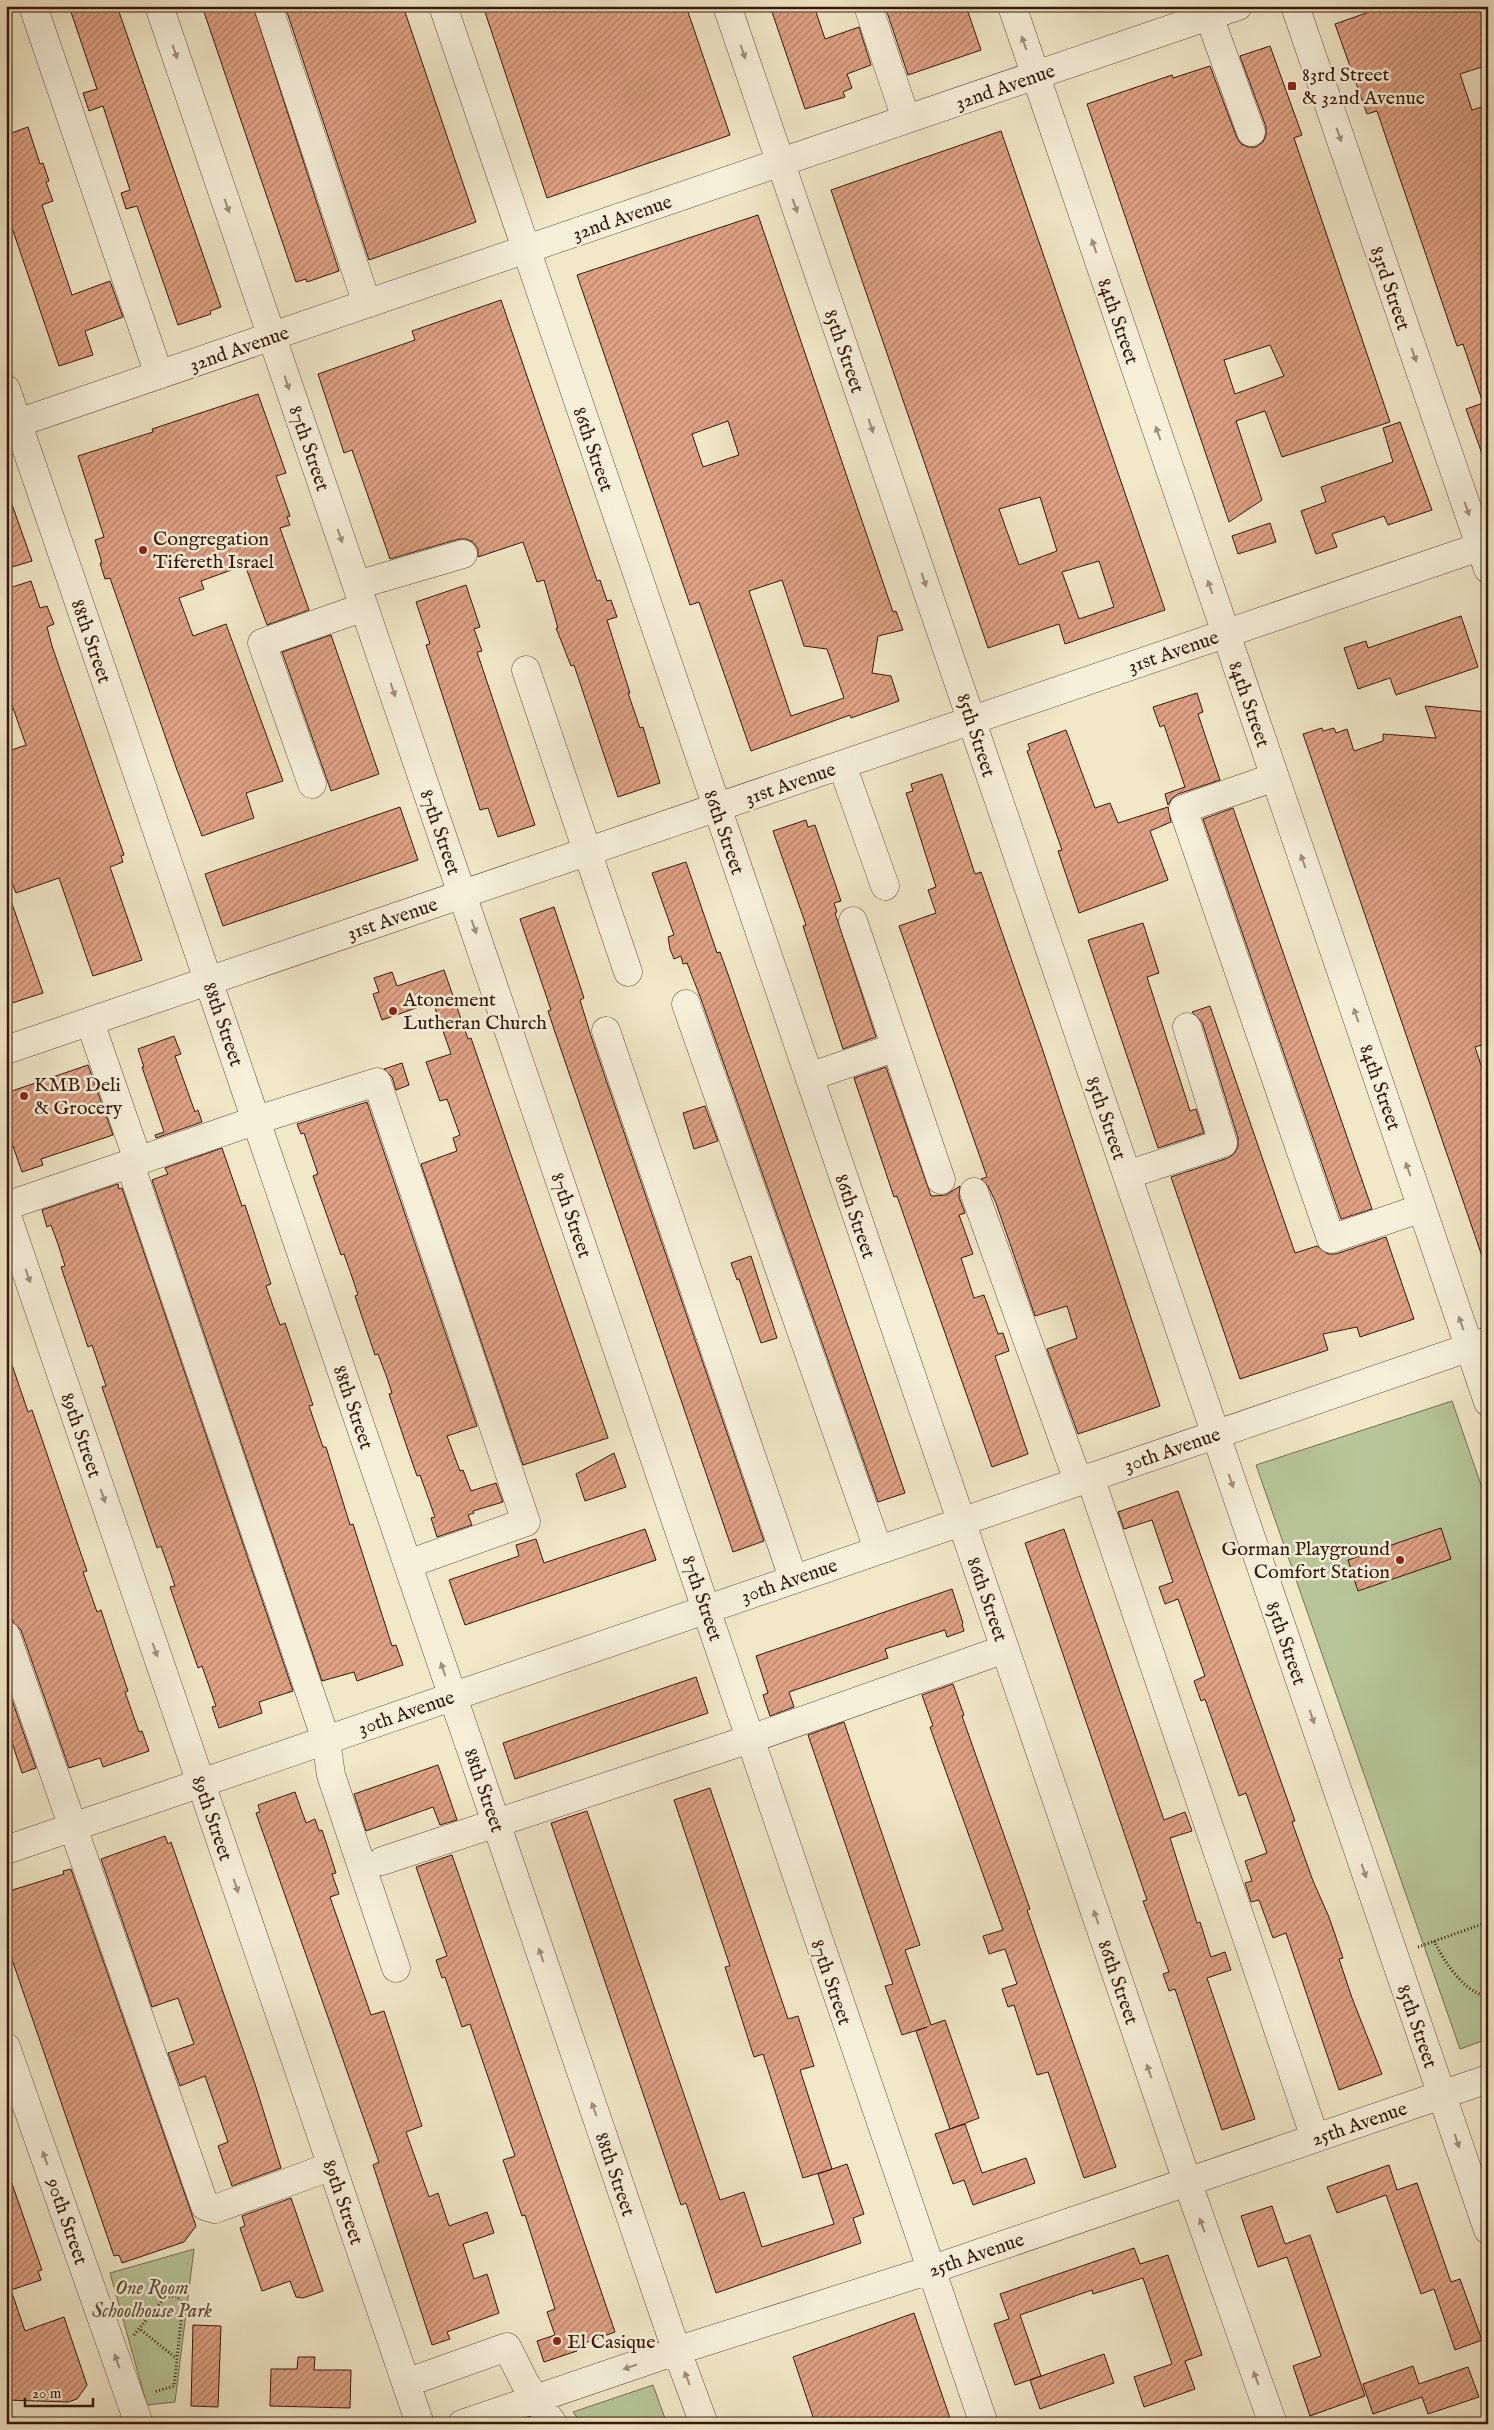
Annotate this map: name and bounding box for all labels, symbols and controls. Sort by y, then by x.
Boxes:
one-way arrow [1020,35,1028,50]
one-way arrow [172,45,179,60]
one-way arrow [740,45,747,60]
street label: 32nd Avenue [952,59,1059,116]
place label: 83rd Street & 32nd Avenue [1302,63,1425,111]
marker: 83rd Street & 32nd Avenue [1286,80,1298,92]
one-way arrow [1335,128,1343,143]
street label: 32nd Avenue [569,190,676,247]
one-way arrow [223,199,231,214]
one-way arrow [792,199,800,214]
one-way arrow [1090,238,1098,253]
street label: 83rd Street [1364,243,1416,334]
street label: 84th Street [1091,275,1144,368]
street label: 85th Street [818,306,870,397]
street label: 32nd Avenue [186,321,293,378]
one-way arrow [1410,348,1418,363]
one-way arrow [284,375,292,390]
street label: 87th Street [282,402,335,495]
street label: 86th Street [566,404,619,495]
one-way arrow [867,419,875,434]
one-way arrow [1153,425,1161,440]
one-way arrow [1463,502,1471,517]
place label: Congregation Tifereth Israel [153,527,274,575]
one-way arrow [337,529,344,544]
marker: Congregation Tifereth Israel [137,544,149,556]
one-way arrow [921,572,928,587]
one-way arrow [1206,579,1214,594]
street label: 88th Street [65,596,117,687]
street label: 31st Avenue [1125,625,1222,680]
street label: 84th Street [1222,658,1275,751]
one-way arrow [389,683,397,698]
street label: 85th Street [950,690,1001,781]
street label: 31st Avenue [742,757,839,812]
street label: 87th Street [413,786,466,879]
street label: 86th Street [697,787,750,878]
one-way arrow [1299,854,1307,869]
street label: 31st Avenue [344,892,441,947]
one-way arrow [470,919,478,934]
street label: 88th Street [197,979,249,1070]
place label: Atonement Lutheran Church [402,988,547,1036]
marker: Atonement Lutheran Church [387,1005,399,1017]
one-way arrow [1352,1007,1360,1022]
street label: 84th Street [1353,1041,1406,1134]
place label: KMB Deli & Grocery [34,1073,123,1121]
street label: 85th Street [1080,1073,1132,1164]
marker: KMB Deli & Grocery [18,1090,30,1102]
one-way arrow [1404,1161,1412,1176]
street label: 87th Street [544,1169,597,1262]
street label: 86th Street [828,1171,881,1262]
one-way arrow [25,1268,32,1283]
one-way arrow [1457,1315,1464,1330]
street label: 88th Street [327,1362,379,1453]
street label: 89th Street [54,1390,107,1481]
street label: 30th Avenue [1121,1422,1224,1479]
one-way arrow [1228,1473,1235,1488]
one-way arrow [100,1488,107,1503]
place label: Gorman Playground Comfort Station [1221,1537,1390,1585]
street label: 87th Street [675,1552,728,1645]
street label: 30th Avenue [738,1553,841,1610]
street label: 86th Street [960,1554,1013,1645]
marker: Gorman Playground Comfort Station [1394,1554,1406,1566]
street label: 85th Street [1260,1598,1312,1689]
one-way arrow [152,1642,160,1657]
one-way arrow [439,1661,447,1676]
street label: 30th Avenue [355,1685,458,1742]
one-way arrow [1308,1710,1316,1725]
street label: 88th Street [458,1745,510,1836]
street label: 89th Street [185,1773,238,1864]
one-way arrow [1361,1864,1369,1879]
one-way arrow [232,1879,240,1894]
one-way arrow [1092,1910,1100,1925]
street label: 87th Street [804,1936,857,2029]
street label: 86th Street [1091,1937,1144,2028]
one-way arrow [537,1947,545,1962]
street label: 85th Street [1391,1981,1443,2072]
one-way arrow [1145,2063,1153,2078]
street label: 25th Avenue [1308,2096,1411,2152]
one-way arrow [589,2101,597,2116]
street label: 88th Street [589,2129,641,2220]
one-way arrow [1453,2134,1461,2149]
one-way arrow [41,2151,49,2166]
street label: 89th Street [316,2157,369,2248]
street label: 90th Street [40,2174,93,2268]
one-way arrow [1198,2217,1205,2232]
street label: 25th Avenue [925,2227,1028,2283]
park label: One Room Schoolhouse Park [92,2276,212,2324]
place label: El Casique [567,2330,655,2355]
marker: El Casique [551,2335,563,2347]
one-way arrow [113,2353,121,2368]
one-way arrow [622,2363,637,2371]
one-way arrow [683,2370,691,2385]
one-way arrow [1252,2370,1260,2385]
scale bar [25,2375,92,2407]
text: 20 m [32,2384,62,2403]

